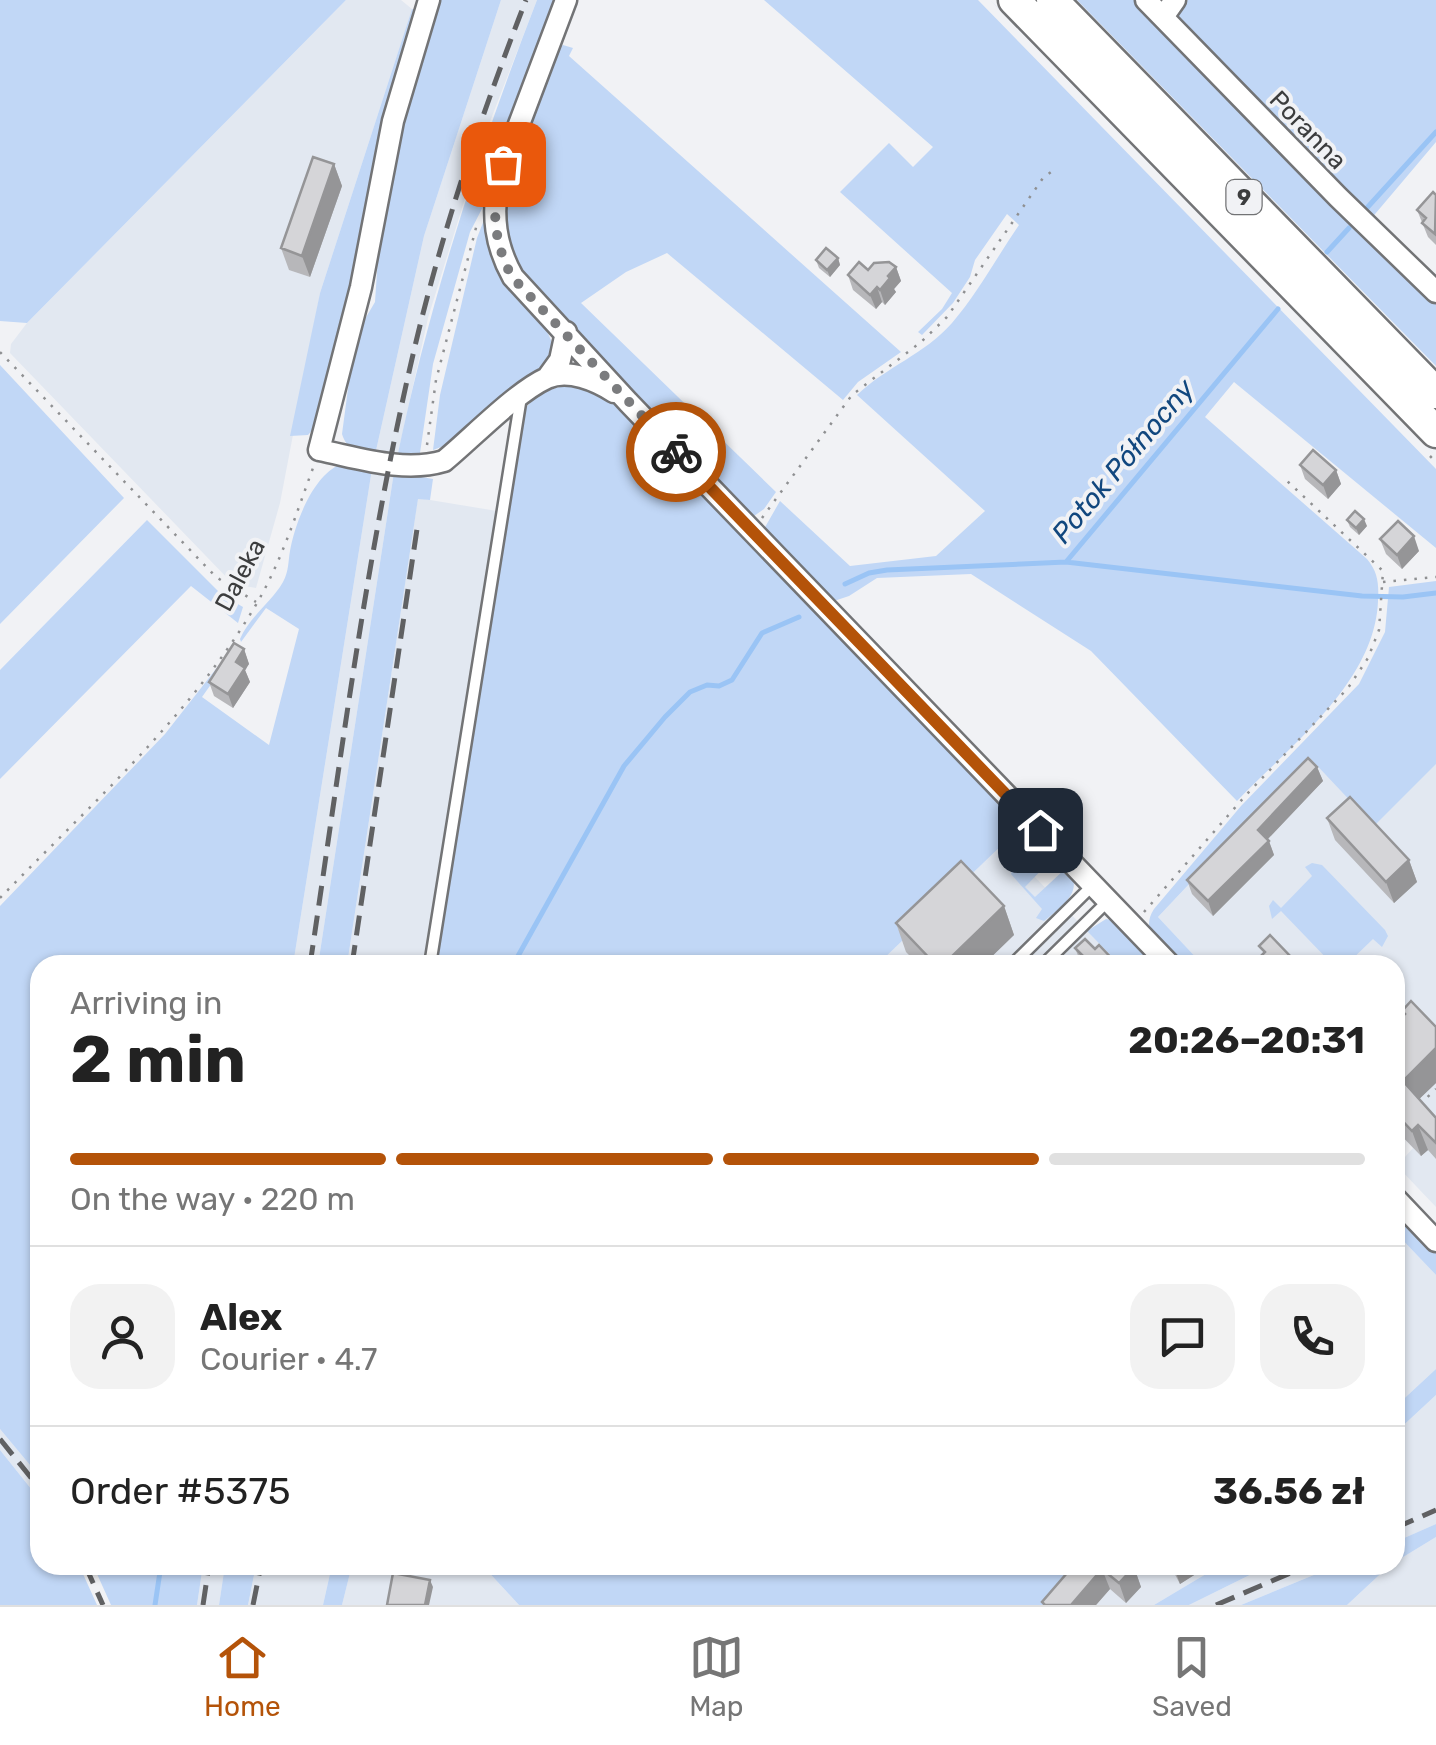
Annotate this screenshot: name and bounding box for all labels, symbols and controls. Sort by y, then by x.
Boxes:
street label: Poranna [1264,85,1352,175]
pin [461,122,546,207]
icon: bag [476,137,531,192]
road number: 9 [1226,180,1262,214]
water label: Potok Północny [1045,371,1202,550]
courier [626,402,726,502]
icon: bike [649,425,704,480]
street label: Daleka [209,534,271,616]
pin [998,788,1083,873]
icon: home [1013,803,1068,858]
text: Arriving in [70,984,222,1022]
text: 20:26–20:31 [1128,1017,1365,1063]
text: 2 min [70,1021,246,1098]
text: On the way · 220 m [70,1180,355,1218]
button: person [70,1284,175,1389]
button: chat [1130,1284,1235,1389]
button: phone [1260,1284,1365,1389]
text: Alex [200,1294,282,1340]
text: Courier · 4.7 [200,1340,377,1378]
text: Order #5375 [70,1468,291,1514]
text: 36.56 zł [1213,1468,1365,1514]
tab: Home [204,1630,281,1723]
tab: Map [689,1630,744,1723]
tab: Saved [1152,1630,1232,1723]

